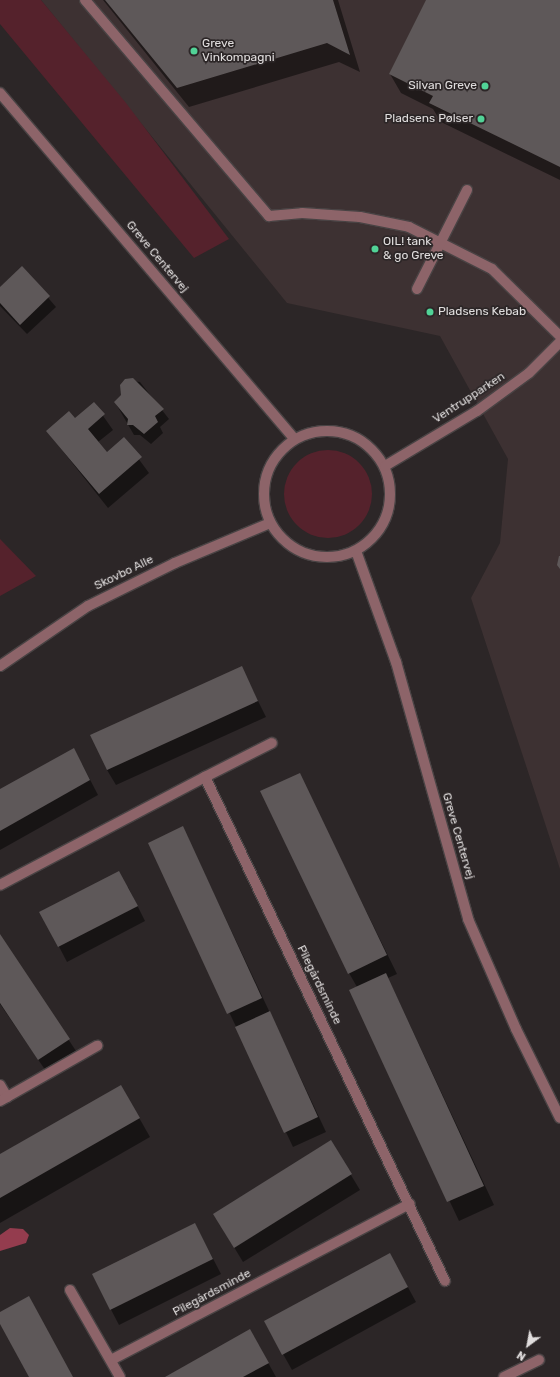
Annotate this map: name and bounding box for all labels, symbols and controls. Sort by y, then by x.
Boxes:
place label: Greve Vinkompagni [202,37,275,65]
marker: Greve Vinkompagni [189,46,199,56]
place label: Silvan Greve [408,79,477,93]
marker: Silvan Greve [480,81,490,91]
place label: Pladsens Pølser [385,112,473,126]
marker: Pladsens Pølser [476,114,486,124]
street label: Greve Centervej [123,218,191,296]
place label: OIL! tank & go Greve [383,235,444,263]
marker: OIL! tank & go Greve [370,244,380,254]
place label: Pladsens Kebab [438,305,526,319]
marker: Pladsens Kebab [425,307,435,317]
street label: Ventrupparken [430,369,508,427]
street label: Skovbo Alle [92,552,156,594]
street label: Greve Centervej [439,791,477,881]
street label: Pilegårdsminde [294,943,344,1027]
street label: Pilegårdsminde [170,1266,254,1320]
north arrow [508,1325,548,1365]
text: N [515,1348,528,1363]

